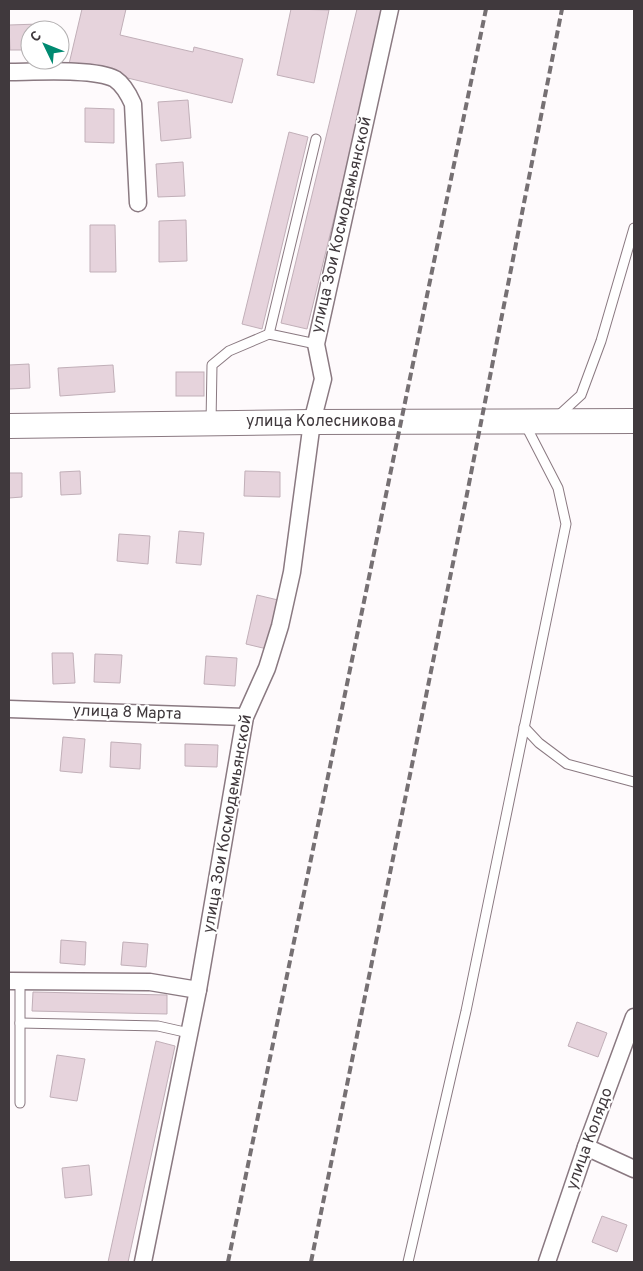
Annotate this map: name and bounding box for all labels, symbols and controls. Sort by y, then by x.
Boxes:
north arrow [20,20,70,70]
text: С [27,28,46,46]
street label: улица Зои Космодемьянской [307,115,377,335]
street label: улица Колесникова [246,412,396,432]
street label: улица 8 Марта [72,701,182,725]
street label: улица Зои Космодемьянской [199,713,257,935]
street label: улица Колядо [562,1085,618,1193]

